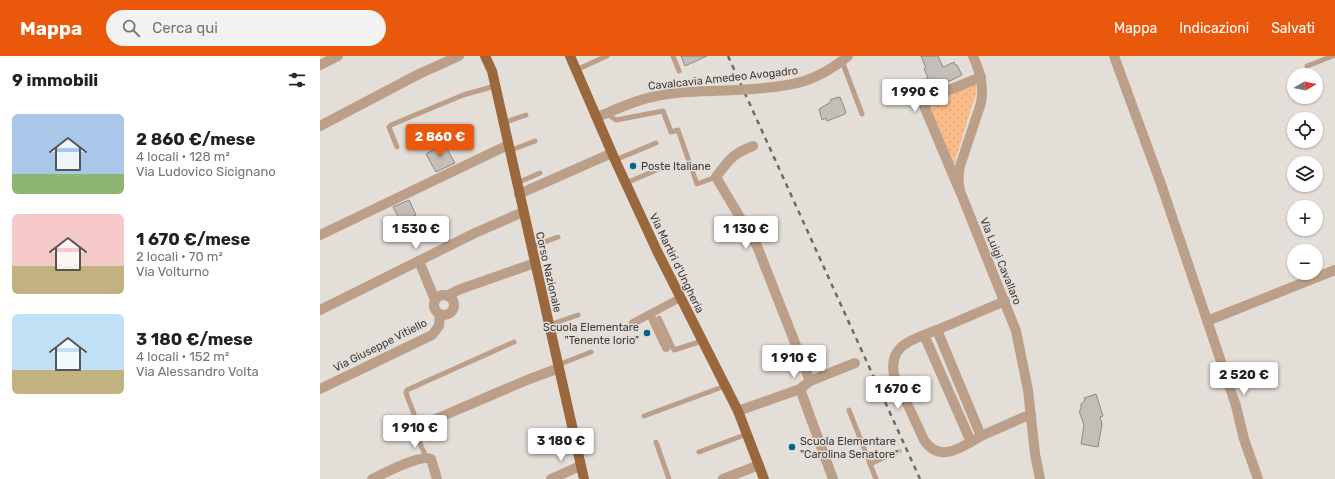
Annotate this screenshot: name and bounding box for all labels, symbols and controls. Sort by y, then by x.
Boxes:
search box [106,10,386,46]
text: Mappa [20,17,82,40]
icon: search [120,17,142,39]
text: Cerca qui [152,19,218,37]
text: Mappa [1114,20,1157,37]
text: Indicazioni [1179,20,1249,37]
text: Salvati [1271,20,1315,37]
street label: Cavalcavia Amedeo Avogadro [647,64,799,93]
north arrow [1287,68,1323,104]
map controls [1287,68,1323,280]
icon: filters [286,69,308,91]
text: 9 immobili [12,70,98,90]
pin: 1 990 € [878,79,952,113]
text: 1 990 € [891,84,939,99]
button: locate [1287,112,1323,148]
pin: 2 860 € [403,124,477,158]
text: 2 860 €/mese [136,129,255,149]
text: 2 860 € [415,129,465,144]
icon: home [44,130,92,178]
text: 4 locali · 128 m² [136,149,230,164]
button: layers [1287,156,1323,192]
place label: Poste Italiane [641,160,711,173]
marker: Poste Italiane [628,161,638,171]
text: Via Ludovico Sicignano [136,164,276,179]
button: + [1287,200,1323,236]
street label: Via Martiri d'Ungheria [647,211,706,315]
pin: 1 530 € [379,216,453,250]
pin: 1 130 € [709,216,783,250]
street label: Via Luigi Cavallaro [977,216,1024,307]
text: 1 530 € [392,221,440,236]
text: 1 130 € [723,221,769,236]
text: 1 670 €/mese [136,229,250,249]
icon: home [44,230,92,278]
street label: Corso Nazionale [533,231,564,314]
button: − [1287,244,1323,280]
text: 2 locali · 70 m² [136,249,223,264]
text: Via Volturno [136,264,209,279]
street label: Via Giuseppe Vitiello [331,316,429,375]
place label: Scuola Elementare "Tenente Iorio" [543,321,639,347]
marker: Scuola Elementare "Tenente Iorio" [642,328,652,338]
text: 3 180 €/mese [136,329,253,349]
icon: home [44,330,92,378]
pin: 1 910 € [757,345,831,379]
text: 4 locali · 152 m² [136,349,229,364]
text: 1 910 € [771,350,817,365]
pin: 2 520 € [1207,362,1281,396]
text: Via Alessandro Volta [136,364,259,379]
text: 2 520 € [1219,367,1269,382]
pin: 1 670 € [861,376,935,410]
text: 1 670 € [875,381,921,396]
pin: 1 910 € [378,415,452,449]
text: 1 910 € [392,420,438,435]
pin: 3 180 € [524,428,598,462]
text: 3 180 € [537,433,585,448]
place label: Scuola Elementare "Carolina Senatore" [800,435,899,461]
marker: Scuola Elementare "Carolina Senatore" [787,442,797,452]

